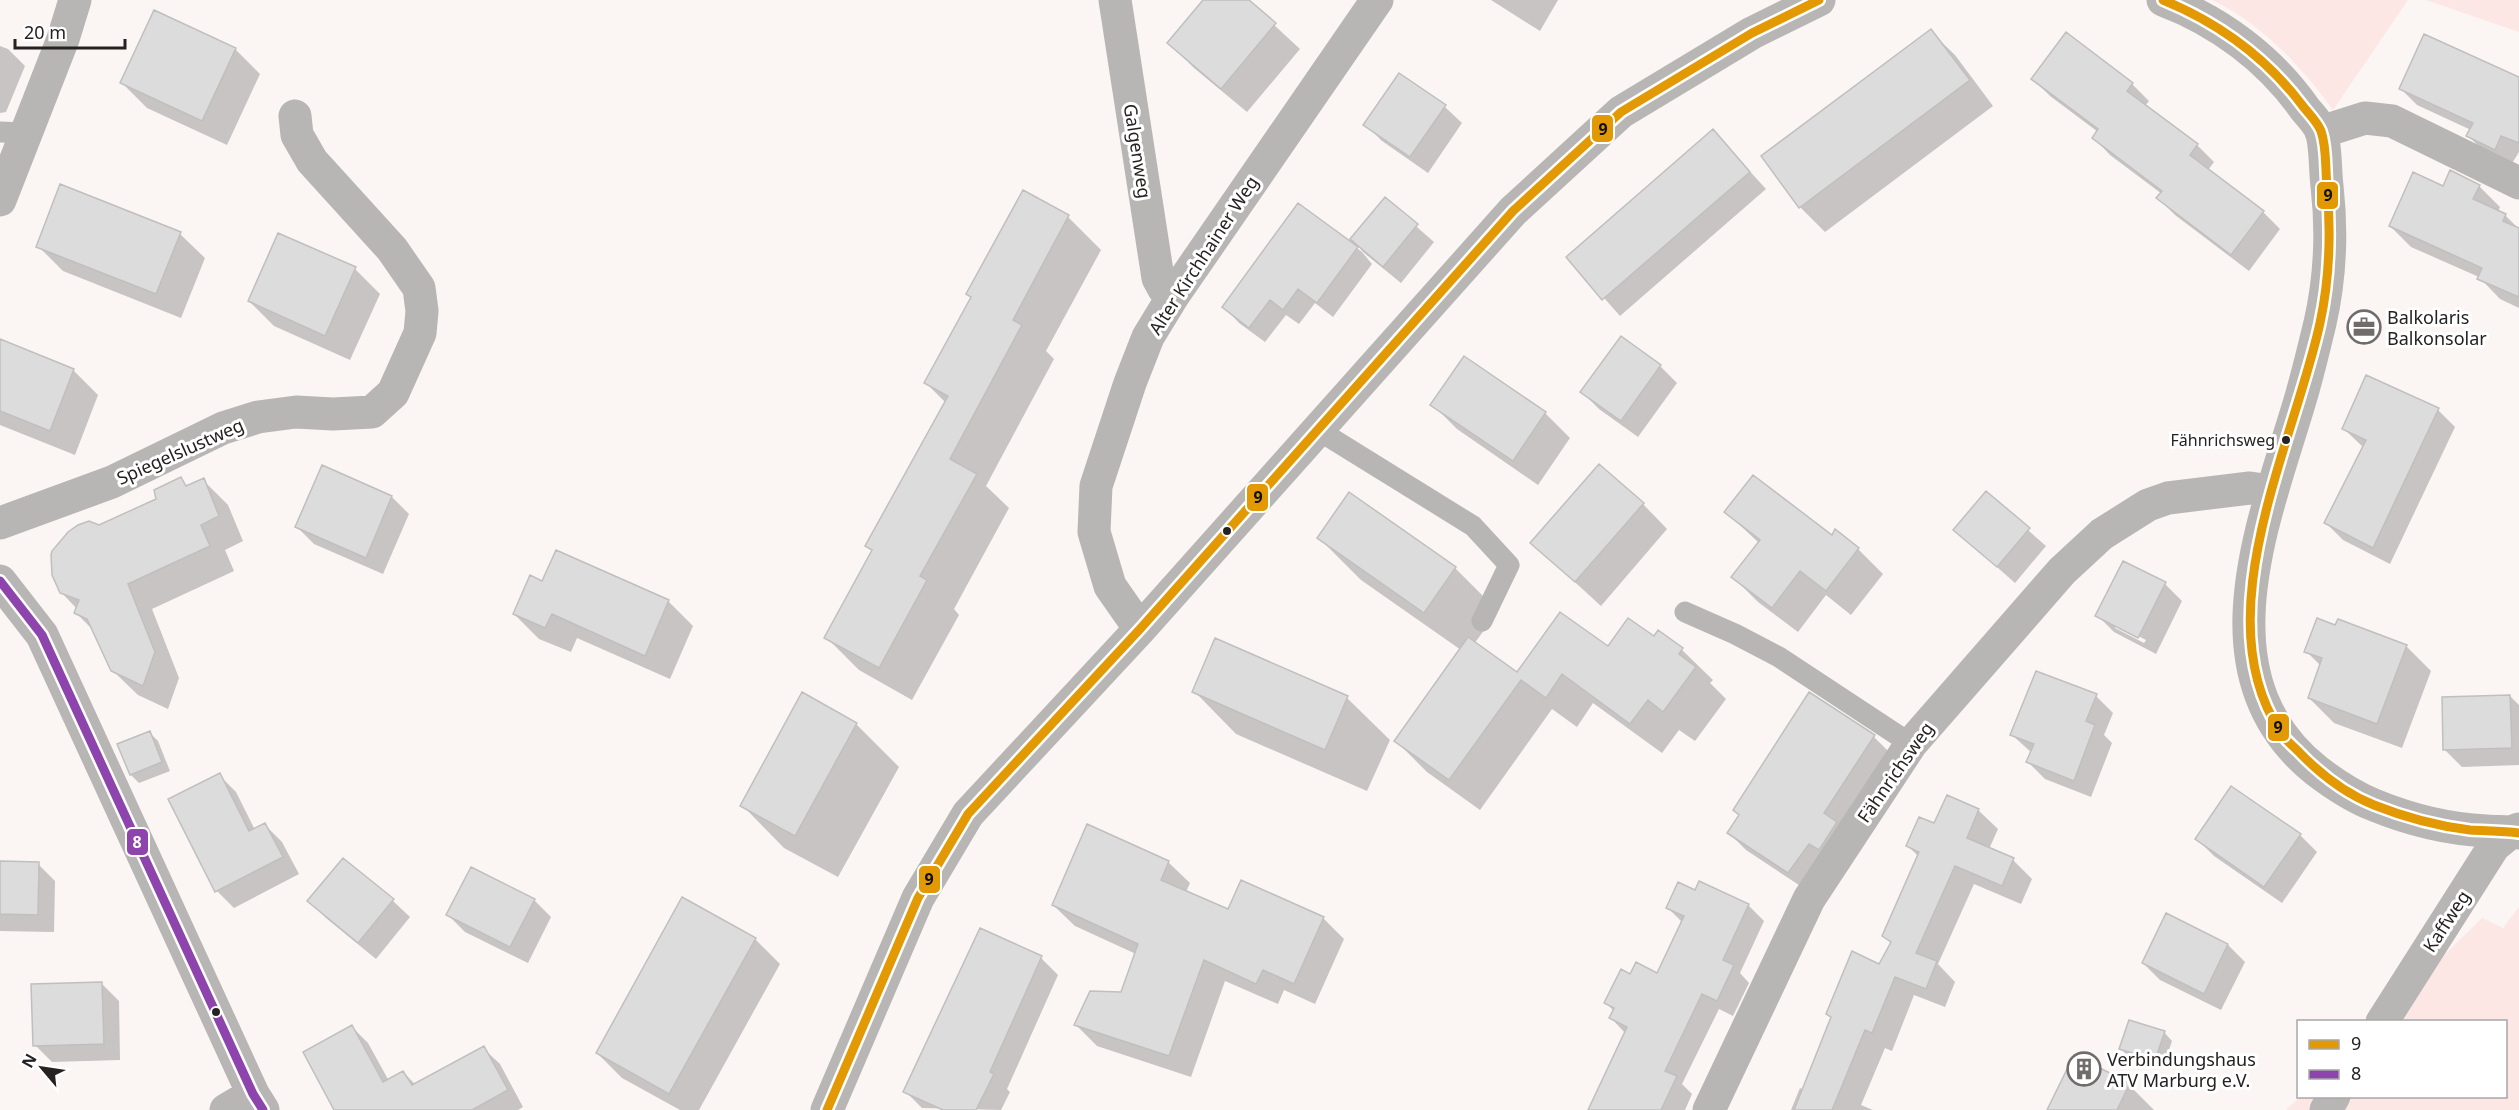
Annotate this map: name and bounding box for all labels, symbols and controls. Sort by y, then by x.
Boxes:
scale bar [15,12,124,50]
text: 20 m [24,20,66,44]
street label: Galgenweg [1119,102,1157,200]
line badge: 9 [1591,114,1614,143]
text: 9 [1598,118,1608,140]
street label: Alter Kirchhainer Weg [1143,171,1263,339]
line badge: 9 [2316,181,2339,210]
text: 9 [2323,184,2333,206]
place label: Balkolaris Balkonsolar [2387,305,2487,350]
office icon: Balkolaris Balkonsolar [2346,309,2382,345]
street label: Spiegelslustweg [113,412,247,490]
place label: Fähnrichsweg [2171,429,2275,451]
marker: Fähnrichsweg [2280,434,2292,446]
line badge: 9 [1246,483,1269,512]
text: 9 [1253,486,1263,508]
unlabelled marker [1221,525,1233,537]
line badge: 9 [2267,713,2290,742]
text: 9 [2273,716,2283,738]
street label: Fähnrichsweg [1851,717,1939,827]
line badge: 8 [126,828,149,856]
text: 8 [132,831,142,853]
line badge: 9 [918,865,941,894]
text: 9 [924,868,934,890]
street label: Kaffweg [2417,886,2475,956]
unlabelled marker [210,1006,222,1018]
legend [2297,1020,2507,1098]
text: 9 [2351,1031,2361,1055]
north arrow [12,1038,72,1098]
place label: Verbindungshaus ATV Marburg e.V. [2107,1047,2256,1092]
text: N [16,1050,42,1072]
building icon: Verbindungshaus ATV Marburg e.V. [2066,1051,2102,1087]
text: 8 [2351,1061,2361,1085]

